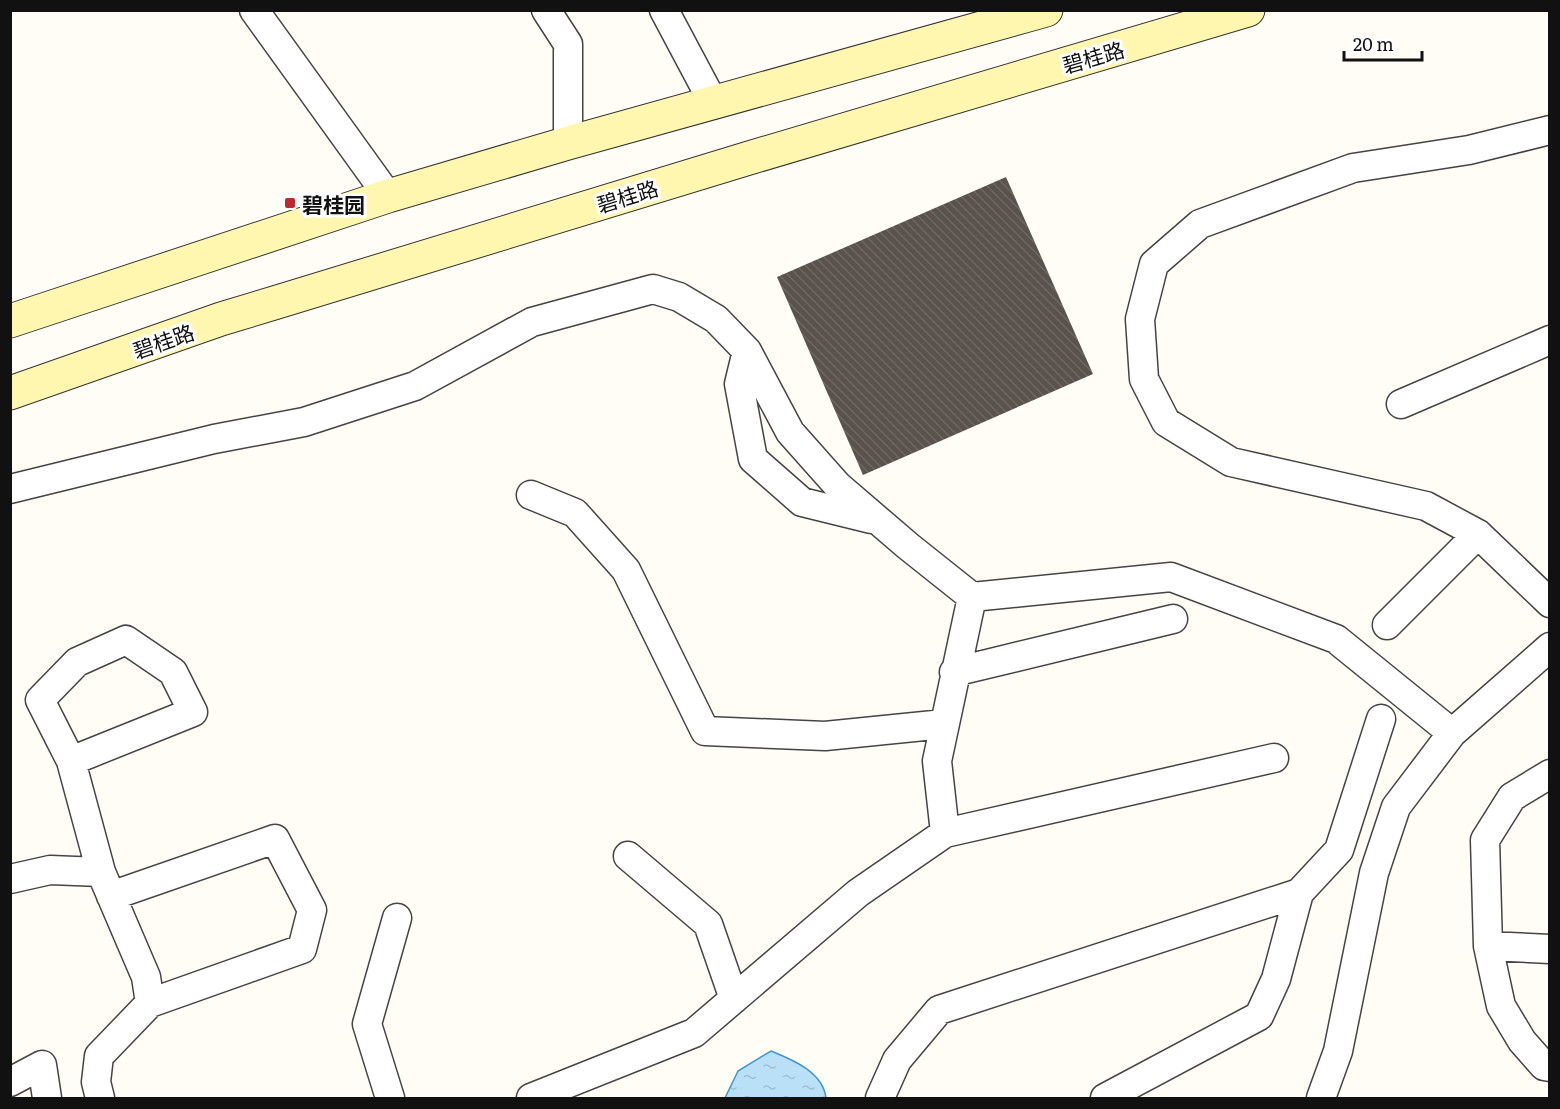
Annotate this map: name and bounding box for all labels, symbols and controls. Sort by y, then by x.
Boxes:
scale bar [1344,24,1422,62]
text: 20 m [1353,30,1394,57]
street label: 碧桂路 [1058,32,1128,80]
street label: 碧桂路 [592,171,662,219]
place label: 碧桂园 [302,188,365,219]
marker: 碧桂园 [283,196,297,210]
street label: 碧桂路 [128,315,198,365]

